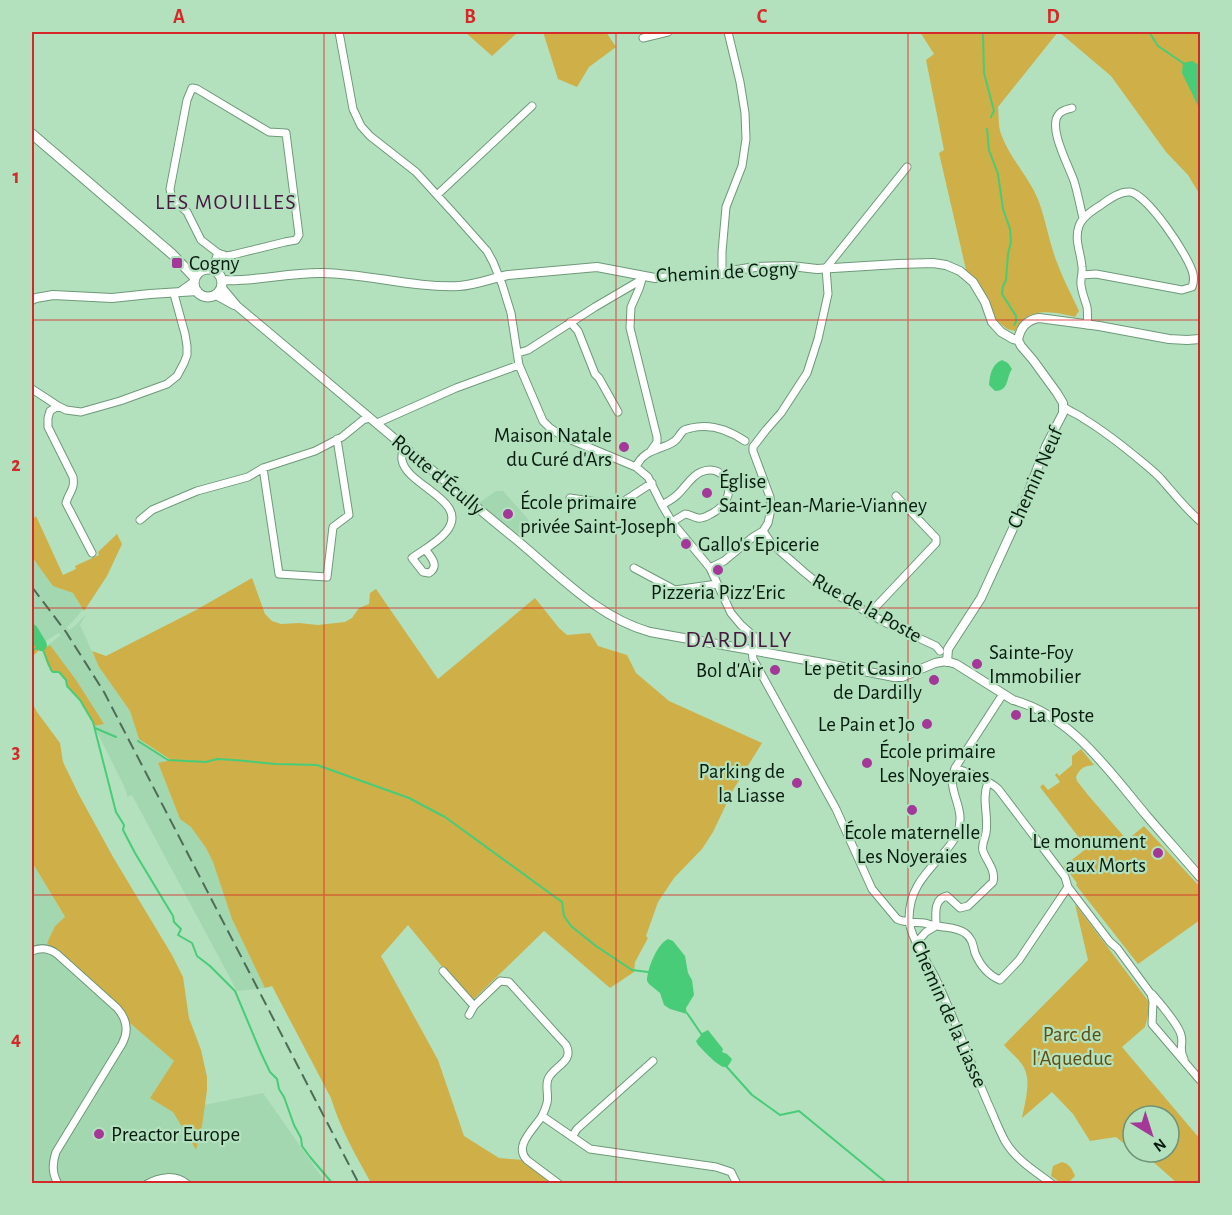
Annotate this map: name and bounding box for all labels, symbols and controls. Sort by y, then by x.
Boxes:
text: A [173,7,185,27]
text: B [464,7,476,27]
text: C [757,7,768,27]
text: D [1046,7,1060,27]
text: 1 [12,167,20,187]
district label: LES MOUILLES [155,191,297,213]
place label: Cogny [189,253,239,274]
marker: Cogny [170,256,184,270]
street label: Chemin de Cogny [655,258,799,286]
street label: Chemin Neuf [1003,423,1067,532]
place label: Maison Natale du Curé d'Ars [494,425,612,470]
street label: Route d'Écully [388,429,490,520]
marker: Maison Natale du Curé d'Ars [617,440,631,454]
text: 2 [11,455,21,475]
place label: Église Saint-Jean-Marie-Vianney [719,469,927,516]
marker: Église Saint-Jean-Marie-Vianney [700,486,714,500]
place label: École primaire privée Saint-Joseph [520,490,677,537]
marker: École primaire privée Saint-Joseph [501,507,515,521]
place label: Gallo's Epicerie [698,534,820,555]
marker: Gallo's Epicerie [679,537,693,551]
marker: Pizzeria Pizz'Eric [711,563,725,577]
street label: Rue de la Poste [809,569,925,647]
place label: Pizzeria Pizz'Eric [651,582,785,603]
district label: DARDILLY [685,628,793,652]
place label: Sainte-Foy Immobilier [989,642,1081,687]
marker: Sainte-Foy Immobilier [970,657,984,671]
place label: Le petit Casino de Dardilly [803,658,922,703]
place label: Bol d'Air [696,660,763,681]
marker: Bol d'Air [768,663,782,677]
marker: Le petit Casino de Dardilly [927,673,941,687]
place label: La Poste [1028,705,1094,726]
marker: La Poste [1009,708,1023,722]
place label: Le Pain et Jo [818,714,915,735]
marker: Le Pain et Jo [920,717,934,731]
place label: École primaire Les Noyeraies [879,739,996,786]
text: 3 [12,742,20,762]
marker: École primaire Les Noyeraies [860,756,874,770]
place label: Parking de la Liasse [699,761,785,806]
marker: Parking de la Liasse [790,776,804,790]
marker: École maternelle Les Noyeraies [905,803,919,817]
place label: École maternelle Les Noyeraies [844,820,980,867]
place label: Le monument aux Morts [1032,831,1146,876]
marker: Le monument aux Morts [1151,846,1165,860]
street label: Chemin de la Liasse [907,937,991,1091]
park label: Parc de l'Aqueduc [1032,1024,1112,1069]
text: 4 [11,1029,21,1049]
north arrow [1121,1104,1181,1164]
place label: Preactor Europe [111,1124,240,1145]
marker: Preactor Europe [92,1127,106,1141]
text: N [1150,1135,1169,1155]

